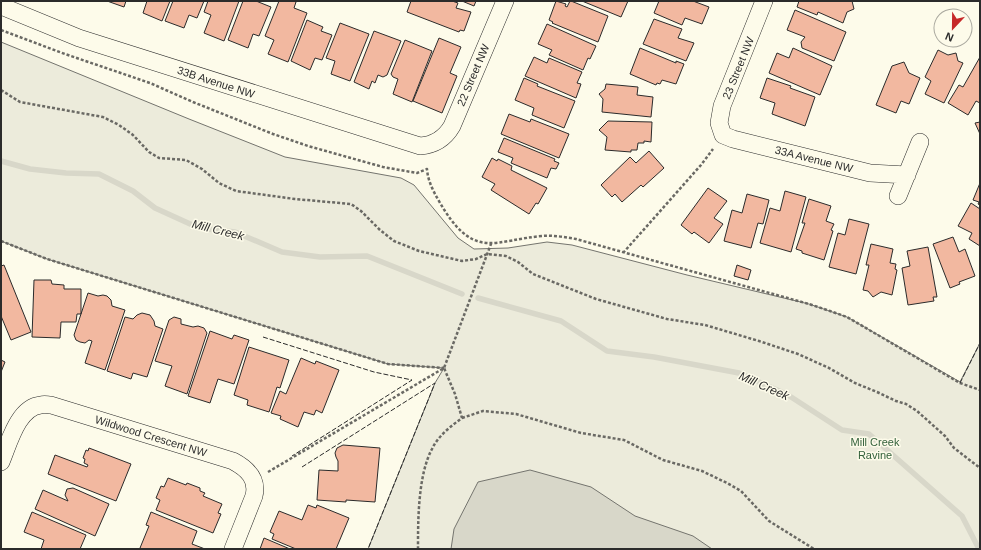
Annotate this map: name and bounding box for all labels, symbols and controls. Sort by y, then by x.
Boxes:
north arrow [933,8,973,48]
text: N [943,30,955,44]
street label: 23 Street NW [720,35,756,101]
street label: 22 Street NW [455,42,492,108]
street label: 33B Avenue NW [176,64,257,100]
street label: 33A Avenue NW [774,144,855,175]
water label: Mill Creek [190,217,247,243]
water label: Mill Creek [737,369,792,404]
street label: Wildwood Crescent NW [94,413,209,459]
park label: Mill Creek Ravine [851,436,900,461]

